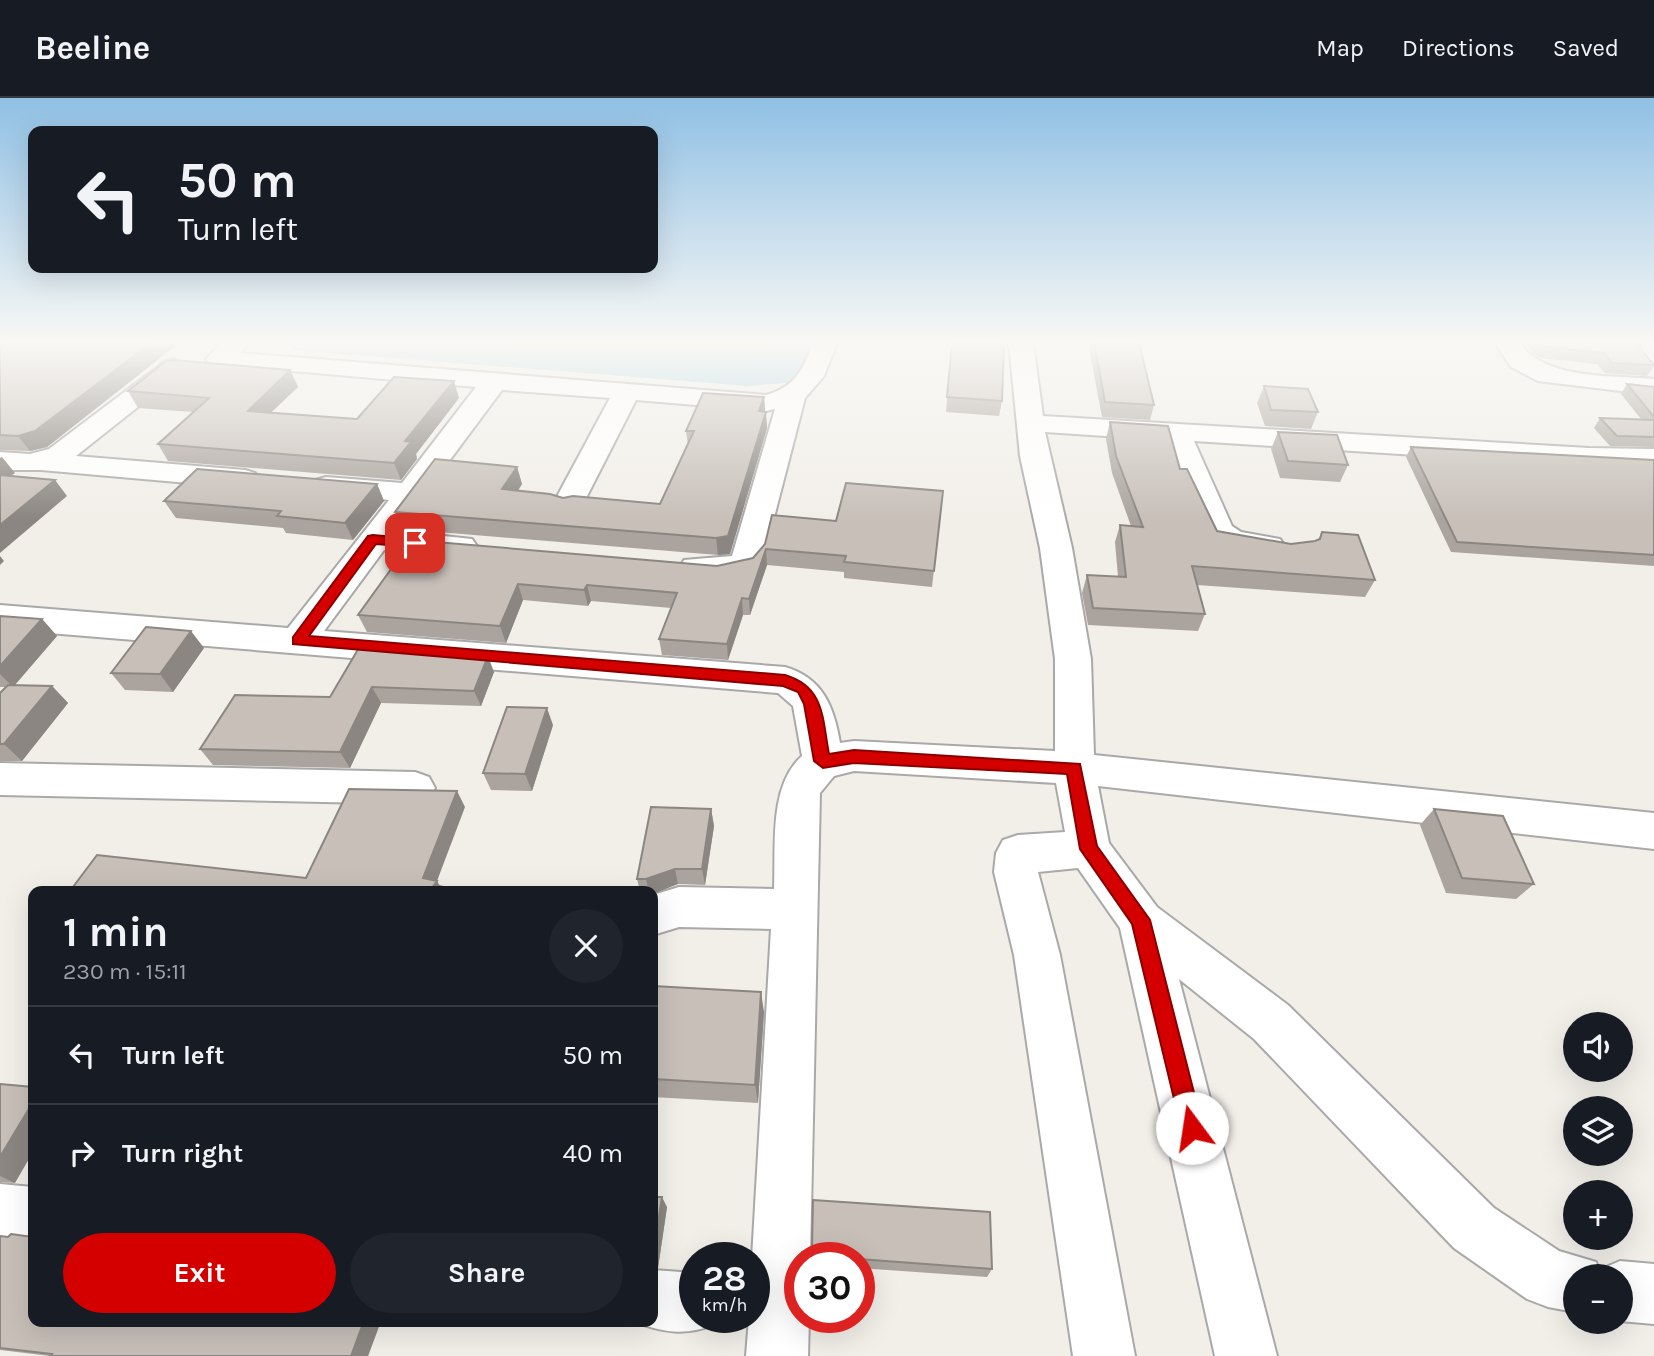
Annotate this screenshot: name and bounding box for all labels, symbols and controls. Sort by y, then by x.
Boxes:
text: Beeline [35,29,150,67]
text: Map [1316,34,1364,62]
text: Directions [1402,34,1515,62]
text: Saved [1553,34,1619,62]
text: 50 m [178,152,296,209]
icon: left [63,154,154,245]
text: Turn left [178,211,298,248]
pin [385,513,445,573]
icon: arrive [396,524,434,562]
text: 1 min [63,907,168,957]
button: close [549,909,623,983]
text: 230 m · 15:11 [63,958,187,985]
map controls [1563,1012,1633,1334]
button: sound [1563,1012,1633,1082]
icon: left [63,1036,101,1074]
text: Turn left [122,1040,224,1071]
text: 50 m [562,1040,623,1071]
position arrow [1155,1091,1229,1165]
button: layers [1563,1096,1633,1166]
icon: right [63,1134,101,1172]
text: Turn right [122,1138,243,1169]
text: 40 m [563,1138,623,1169]
button: + [1563,1180,1633,1250]
button: Exit [63,1233,336,1313]
button: Share [350,1233,623,1313]
speed limit sign: 30 [784,1242,875,1333]
text: 28 [703,1258,746,1299]
button: − [1563,1264,1633,1334]
text: km/h [702,1294,747,1316]

